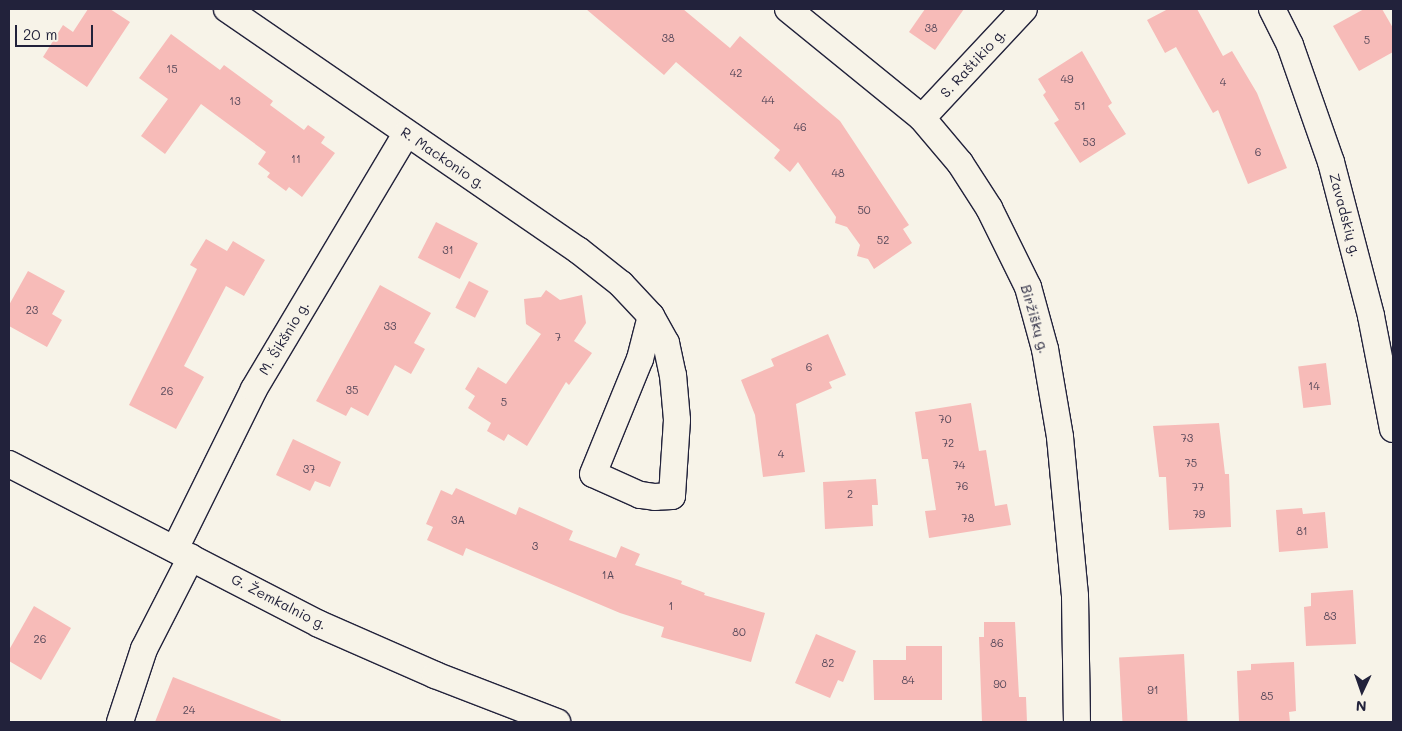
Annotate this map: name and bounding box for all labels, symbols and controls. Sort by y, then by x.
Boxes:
scale bar [18,15,95,47]
house number: 38 [924,21,938,35]
text: 20 m [23,24,57,44]
street label: S. Raštikio g. [937,25,1009,101]
house number: 38 [661,31,675,45]
house number: 5 [1364,33,1370,47]
house number: 15 [166,62,178,76]
house number: 42 [730,66,742,80]
house number: 49 [1061,72,1073,86]
house number: 4 [1220,75,1226,89]
house number: 44 [762,93,774,107]
house number: 13 [229,94,241,108]
house number: 51 [1074,99,1086,113]
house number: 46 [793,120,807,134]
street label: R. Mackonio g. [397,123,489,193]
house number: 53 [1083,135,1095,149]
house number: 6 [1255,145,1261,159]
house number: 11 [291,152,301,166]
house number: 48 [831,166,845,180]
street label: Zavadskių g. [1326,171,1364,259]
house number: 50 [857,203,871,217]
house number: 52 [877,233,889,247]
house number: 31 [442,243,454,257]
street label: Biržiškų g. [1017,283,1053,355]
street label: M. Šikšnio g. [255,298,313,378]
house number: 23 [26,303,38,317]
house number: 33 [384,319,396,333]
house number: 7 [555,330,561,344]
house number: 6 [806,360,812,374]
house number: 14 [1308,379,1320,393]
house number: 35 [346,383,358,397]
house number: 26 [161,384,173,398]
house number: 5 [501,395,507,409]
house number: 70 [939,412,951,426]
house number: 73 [1181,431,1193,445]
house number: 72 [942,436,954,450]
house number: 4 [778,447,784,461]
house number: 75 [1185,456,1197,470]
house number: 74 [953,458,965,472]
house number: 37 [303,462,315,476]
house number: 76 [956,479,968,493]
house number: 77 [1192,480,1204,494]
house number: 2 [847,487,853,501]
house number: 79 [1193,507,1205,521]
house number: 78 [962,511,974,525]
house number: 3A [451,513,465,527]
house number: 81 [1296,524,1308,538]
house number: 3 [532,539,538,553]
house number: 1A [602,568,614,582]
street label: G. Žemkalnio g. [228,571,330,633]
house number: 1 [669,599,673,613]
house number: 83 [1323,609,1337,623]
house number: 80 [732,625,746,639]
house number: 26 [34,632,46,646]
house number: 86 [990,636,1004,650]
house number: 82 [822,656,834,670]
north arrow [1337,666,1387,716]
house number: 84 [901,673,915,687]
house number: 90 [993,677,1007,691]
house number: 91 [1147,683,1159,697]
house number: 85 [1260,689,1274,703]
text: N [1355,697,1367,716]
house number: 24 [183,703,195,717]

